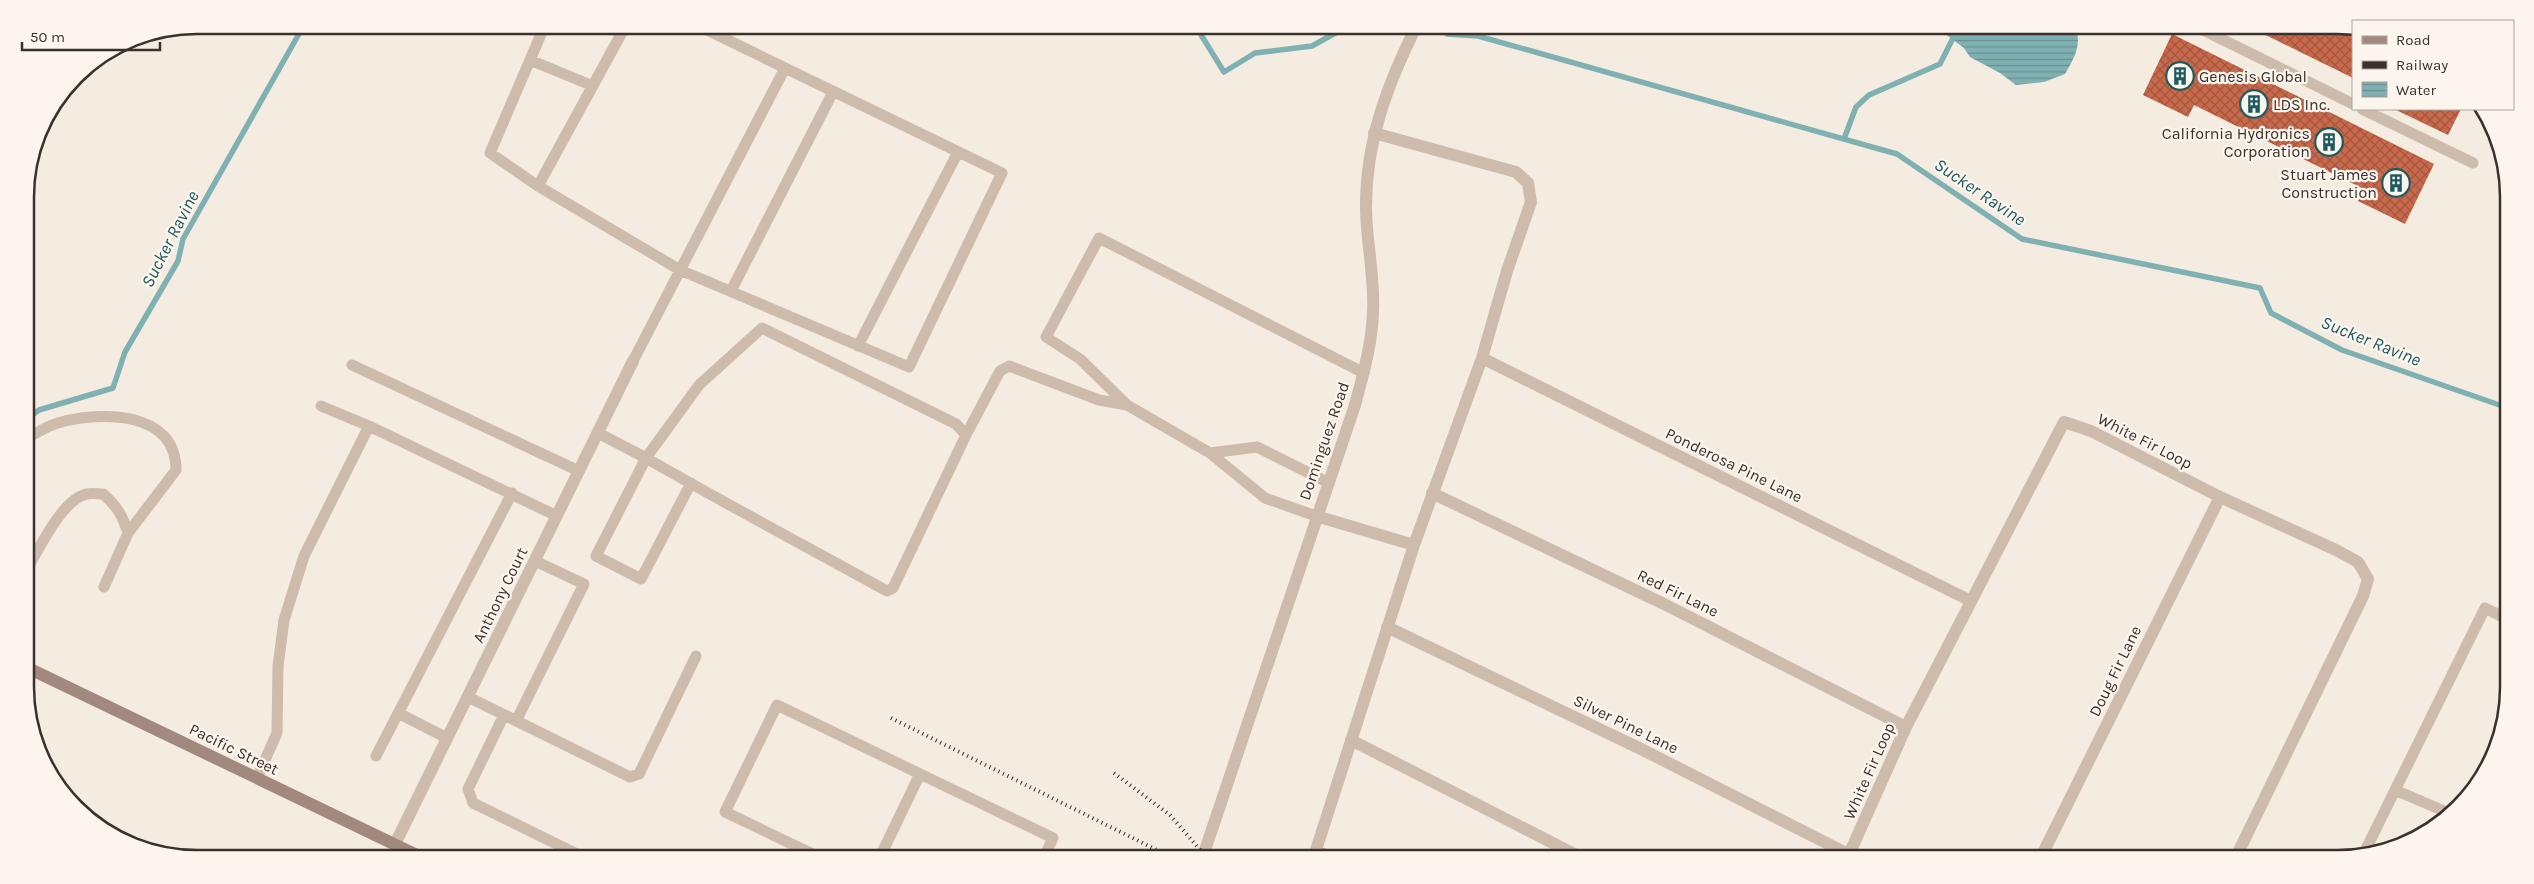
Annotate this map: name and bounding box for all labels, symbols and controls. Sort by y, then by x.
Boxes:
scale bar [22,20,160,52]
legend [2352,20,2514,110]
text: 50 m [30,28,65,46]
text: Road [2396,31,2431,49]
text: Railway [2396,56,2448,74]
building icon: Genesis Global [2165,61,2195,91]
place label: Genesis Global [2199,67,2307,86]
text: Water [2396,81,2437,99]
building icon: LDS Inc. [2239,89,2269,119]
place label: LDS Inc. [2273,95,2330,114]
place label: California Hydronics Corporation [2162,124,2310,161]
building icon: California Hydronics Corporation [2314,127,2344,157]
water label: Sucker Ravine [1930,153,2030,231]
place label: Stuart James Construction [2280,165,2377,202]
building icon: Stuart James Construction [2381,168,2411,198]
water label: Sucker Ravine [136,187,204,291]
water label: Sucker Ravine [2318,311,2424,371]
street label: Dominguez Road [1295,379,1353,503]
street label: White Fir Loop [2094,409,2196,473]
street label: Ponderosa Pine Lane [1662,424,1806,506]
street label: Anthony Court [469,544,531,646]
street label: Red Fir Lane [1634,565,1722,621]
street label: Doug Fir Lane [2085,622,2145,720]
street label: Silver Pine Lane [1571,690,1681,758]
street label: Pacific Street [186,719,282,779]
street label: White Fir Loop [1839,720,1899,822]

